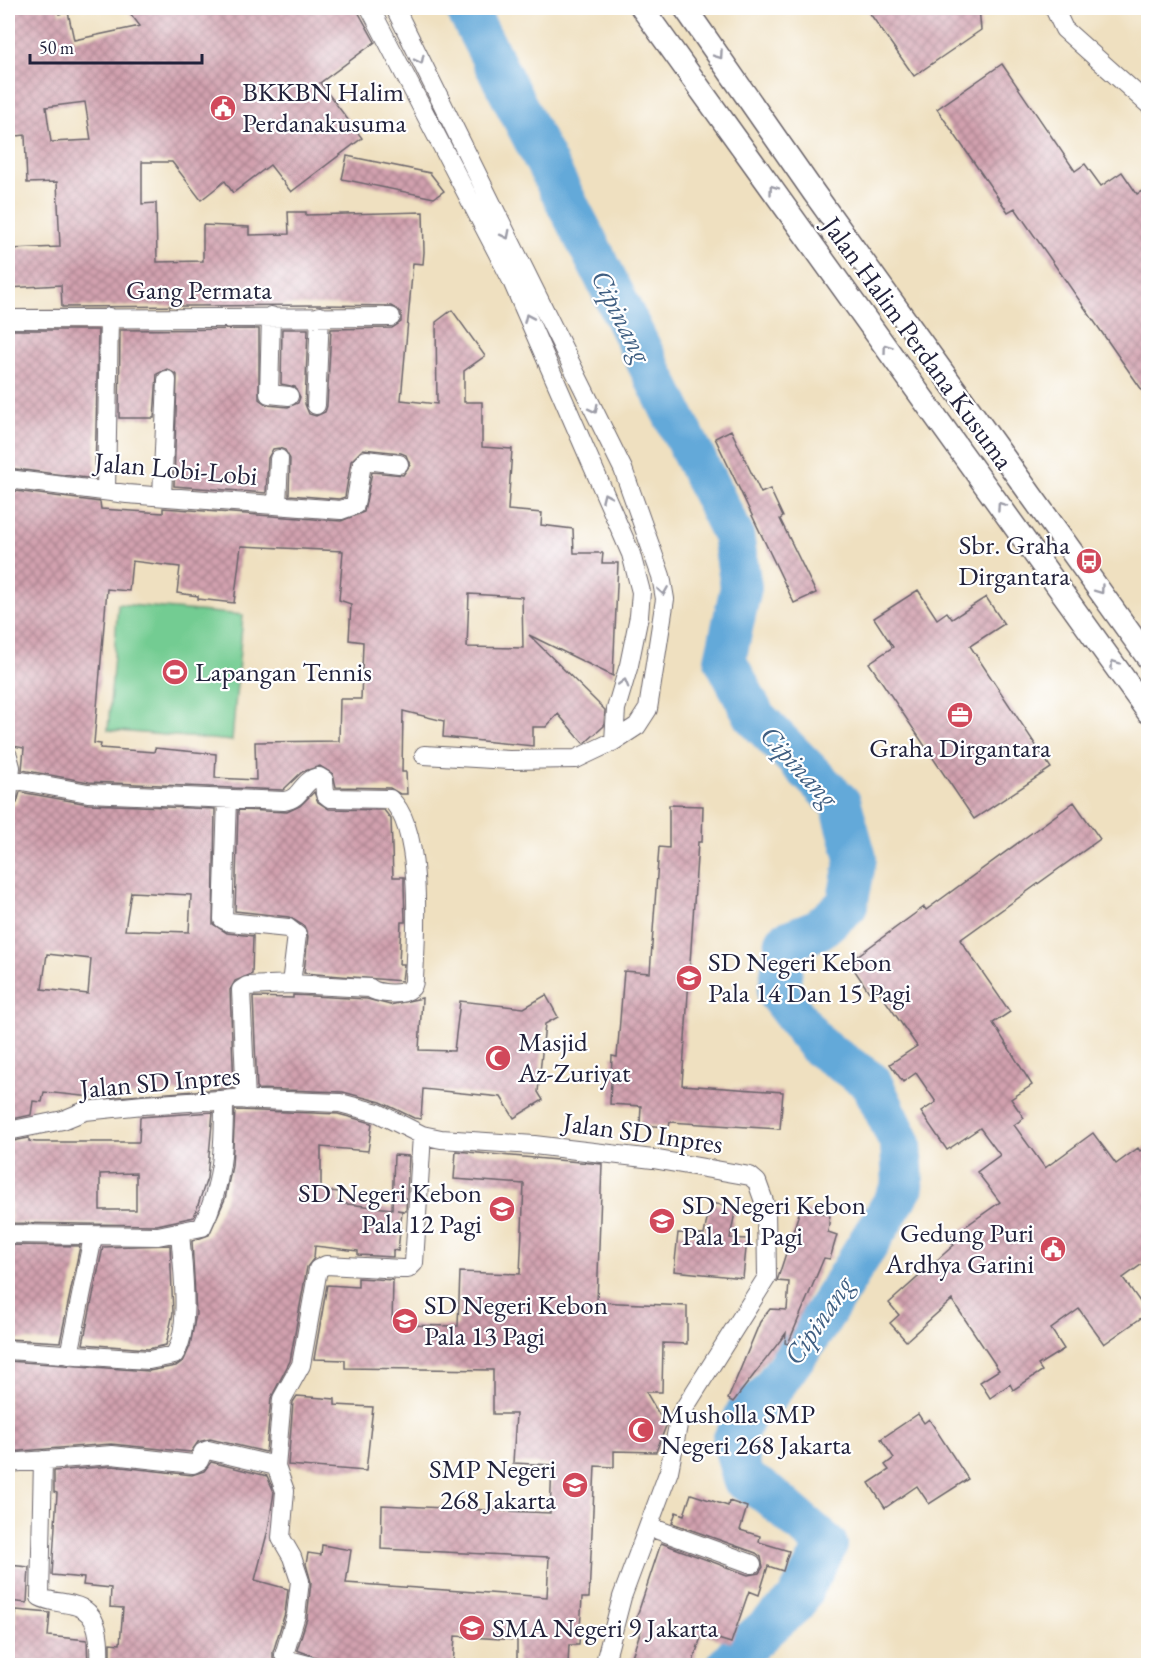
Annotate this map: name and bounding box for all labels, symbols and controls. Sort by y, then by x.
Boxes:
scale bar [30,27,202,65]
text: 50 m [39,36,74,59]
one-way arrow [712,49,723,60]
one-way arrow [413,54,425,65]
place label: BKKBN Halim Perdanakusuma [242,74,406,140]
public building icon: BKKBN Halim Perdanakusuma [208,93,238,123]
one-way arrow [769,185,780,196]
street label: Jalan Halim Perdana Kusuma [814,208,1022,476]
one-way arrow [499,229,511,240]
water label: Cipinang [583,263,661,370]
street label: Gang Permata [126,272,272,307]
one-way arrow [523,313,535,324]
one-way arrow [883,343,894,354]
one-way arrow [586,403,598,414]
street label: Jalan Lobi-Lobi [91,444,259,493]
one-way arrow [601,492,613,503]
one-way arrow [997,501,1008,512]
place label: Sbr. Graha Dirgantara [958,527,1070,593]
bus stop icon: Sbr. Graha Dirgantara [1074,546,1104,576]
one-way arrow [1093,584,1104,595]
one-way arrow [657,586,669,595]
place label: Lapangan Tennis [195,654,372,689]
sports icon: Lapangan Tennis [160,657,190,687]
one-way arrow [1110,660,1121,671]
one-way arrow [617,678,629,689]
office icon: Graha Dirgantara [945,700,975,730]
water label: Cipinang [753,717,848,816]
place label: Graha Dirgantara [869,730,1051,765]
place label: SD Negeri Kebon Pala 14 Dan 15 Pagi [708,944,911,1010]
school or university icon: SD Negeri Kebon Pala 14 Dan 15 Pagi [674,963,704,993]
place label: Masjid Az-Zuriyat [517,1024,631,1090]
mosque icon: Masjid Az-Zuriyat [483,1043,513,1073]
street label: Jalan SD Inpres [76,1057,242,1106]
street label: Jalan SD Inpres [559,1104,725,1161]
place label: SD Negeri Kebon Pala 12 Pagi [298,1175,482,1241]
place label: SD Negeri Kebon Pala 11 Pagi [682,1187,866,1253]
school or university icon: SD Negeri Kebon Pala 12 Pagi [487,1194,517,1224]
school or university icon: SD Negeri Kebon Pala 11 Pagi [647,1206,677,1236]
place label: Gedung Puri Ardhya Garini [884,1215,1034,1281]
public building icon: Gedung Puri Ardhya Garini [1038,1234,1068,1264]
water label: Cipinang [775,1267,862,1371]
place label: SD Negeri Kebon Pala 13 Pagi [424,1287,608,1353]
school or university icon: SD Negeri Kebon Pala 13 Pagi [390,1306,420,1336]
place label: Musholla SMP Negeri 268 Jakarta [660,1396,851,1462]
mosque icon: Musholla SMP Negeri 268 Jakarta [626,1415,656,1445]
place label: SMP Negeri 268 Jakarta [429,1451,556,1517]
school or university icon: SMP Negeri 268 Jakarta [560,1470,590,1500]
place label: SMA Negeri 9 Jakarta [492,1610,718,1645]
school or university icon: SMA Negeri 9 Jakarta [457,1613,487,1643]

